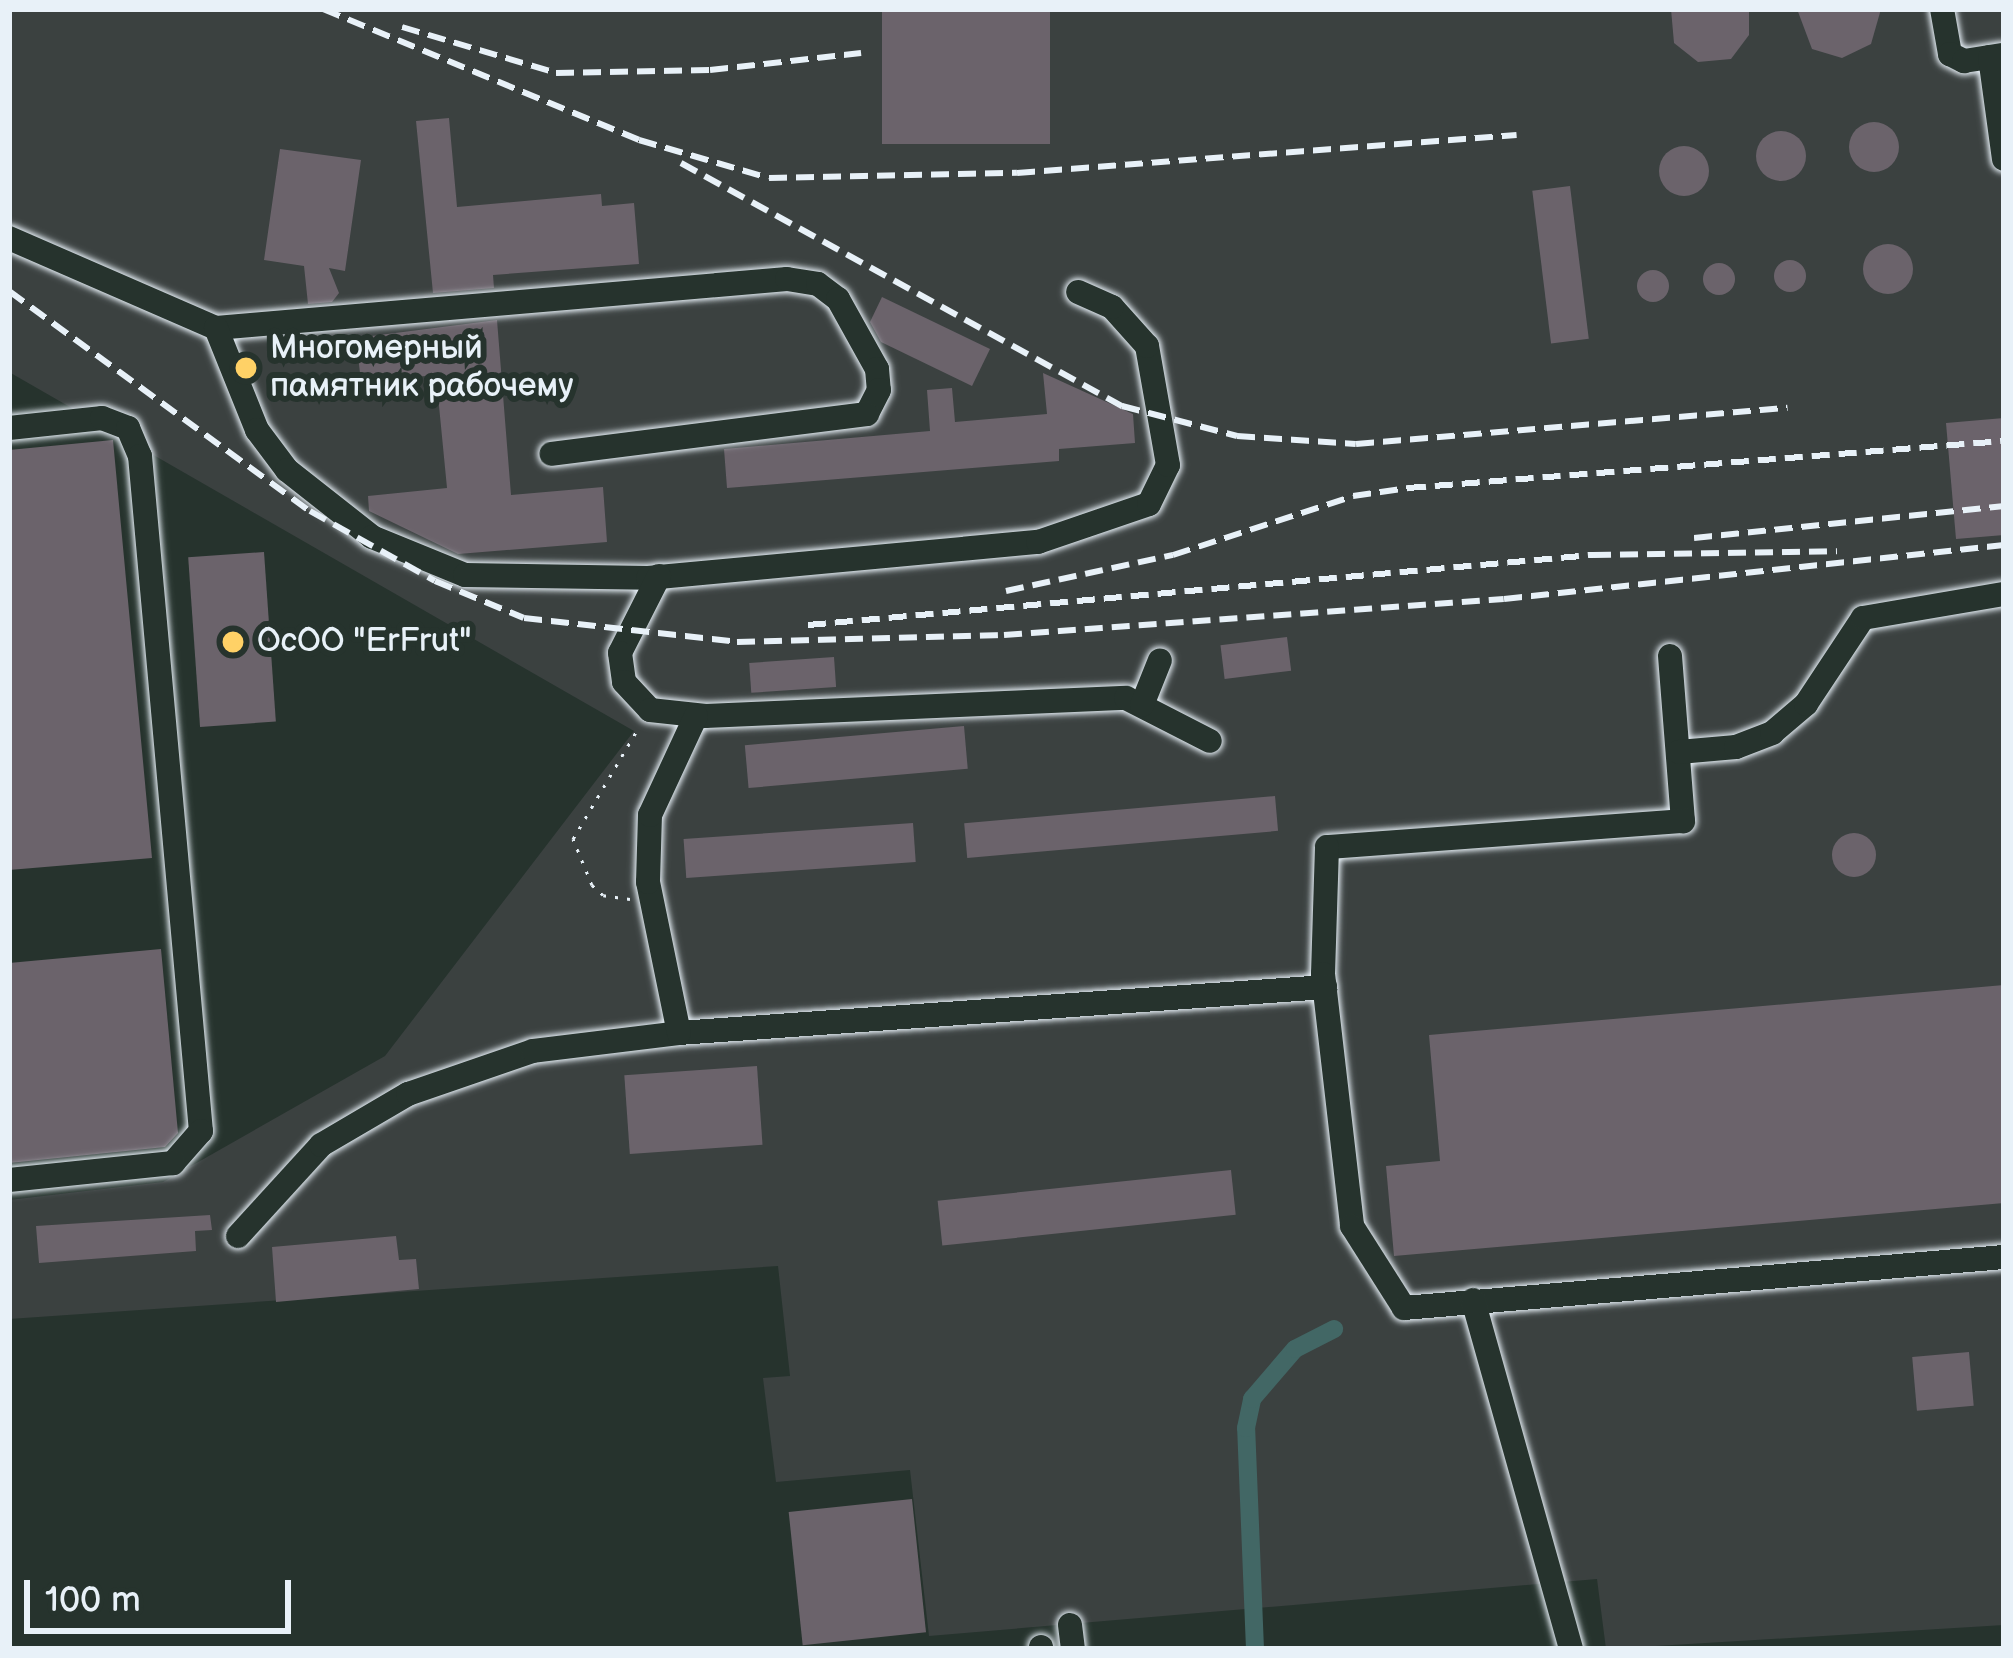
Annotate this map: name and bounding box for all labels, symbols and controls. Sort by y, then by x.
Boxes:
place label: Многомерный памятник рабочему [270,329,573,407]
marker: Многомерный памятник рабочему [233,355,259,381]
place label: ОсОО "ErFrut" [257,622,472,662]
marker: ОсОО "ErFrut" [220,629,246,655]
scale bar [30,1556,297,1630]
text: 100 m [45,1579,141,1622]

